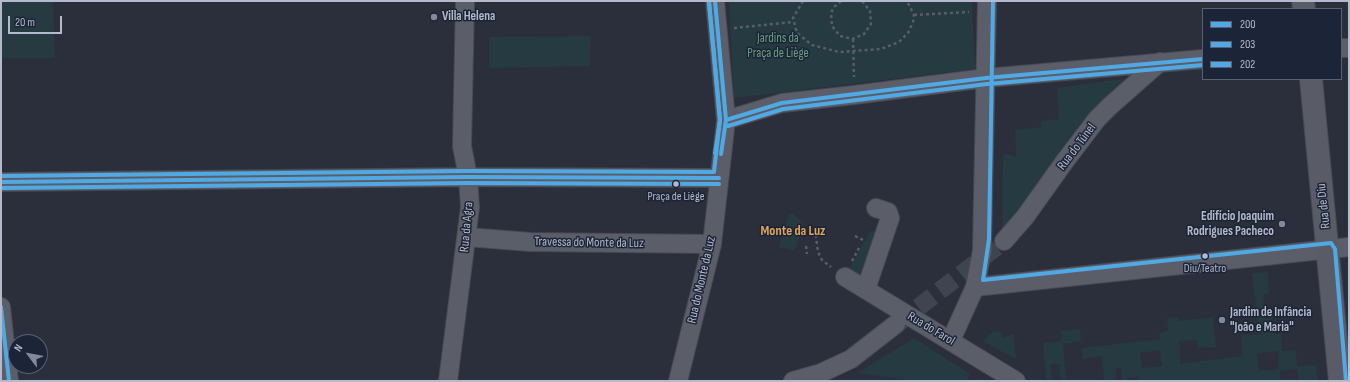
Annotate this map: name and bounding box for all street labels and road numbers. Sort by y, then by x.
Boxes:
street label: Rua do Túnel [1054,121,1100,173]
street label: Rua de Diu [1314,183,1334,229]
street label: Rua da Agra [457,201,477,253]
street label: Travessa do Monte da Luz [534,234,644,252]
street label: Rua do Monte da Luz [684,235,720,325]
street label: Rua do Farol [905,309,957,349]

